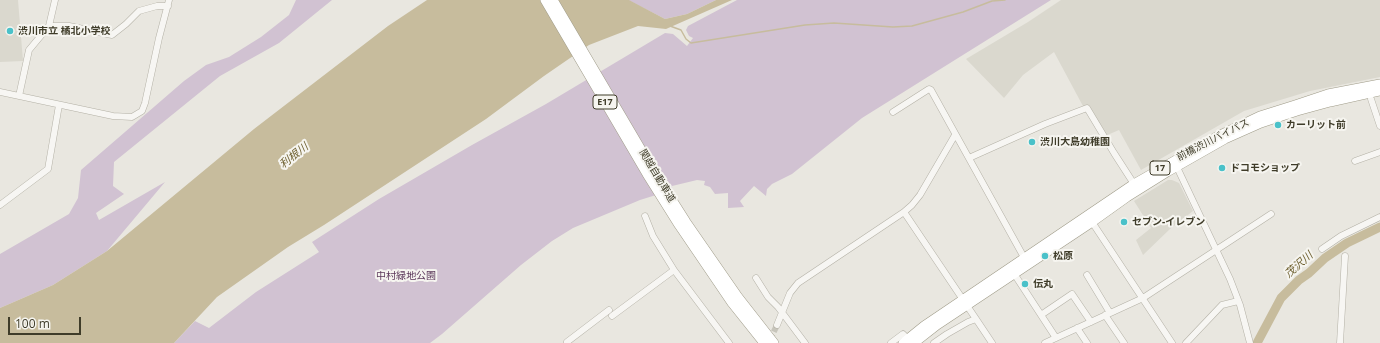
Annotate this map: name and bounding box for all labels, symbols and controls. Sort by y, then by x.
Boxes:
place label: 渋川市立 橘北小学校 [18,25,111,37]
marker: 渋川市立 橘北小学校 [5,26,15,36]
road number: E17 [593,95,617,109]
street label: 前橋渋川バイパス [1175,116,1251,164]
place label: カーリット前 [1286,119,1346,131]
marker: カーリット前 [1273,120,1283,130]
place label: 渋川大島幼稚園 [1040,136,1110,148]
marker: 渋川大島幼稚園 [1027,137,1037,147]
water label: 利根川 [277,141,311,171]
street label: 関越自動車道 [636,147,678,205]
road number: 17 [1150,161,1170,175]
place label: ドコモショップ [1230,162,1300,174]
marker: ドコモショップ [1217,163,1227,173]
place label: セブン-イレブン [1132,216,1205,228]
marker: セブン-イレブン [1119,217,1129,227]
water label: 茂沢川 [1282,249,1316,281]
place label: 松原 [1053,250,1073,262]
marker: 松原 [1040,251,1050,261]
park label: 中村緑地公園 [376,270,436,282]
place label: 伝丸 [1033,278,1053,290]
marker: 伝丸 [1020,279,1030,289]
scale bar [10,309,83,335]
text: 100 m [15,315,50,332]

